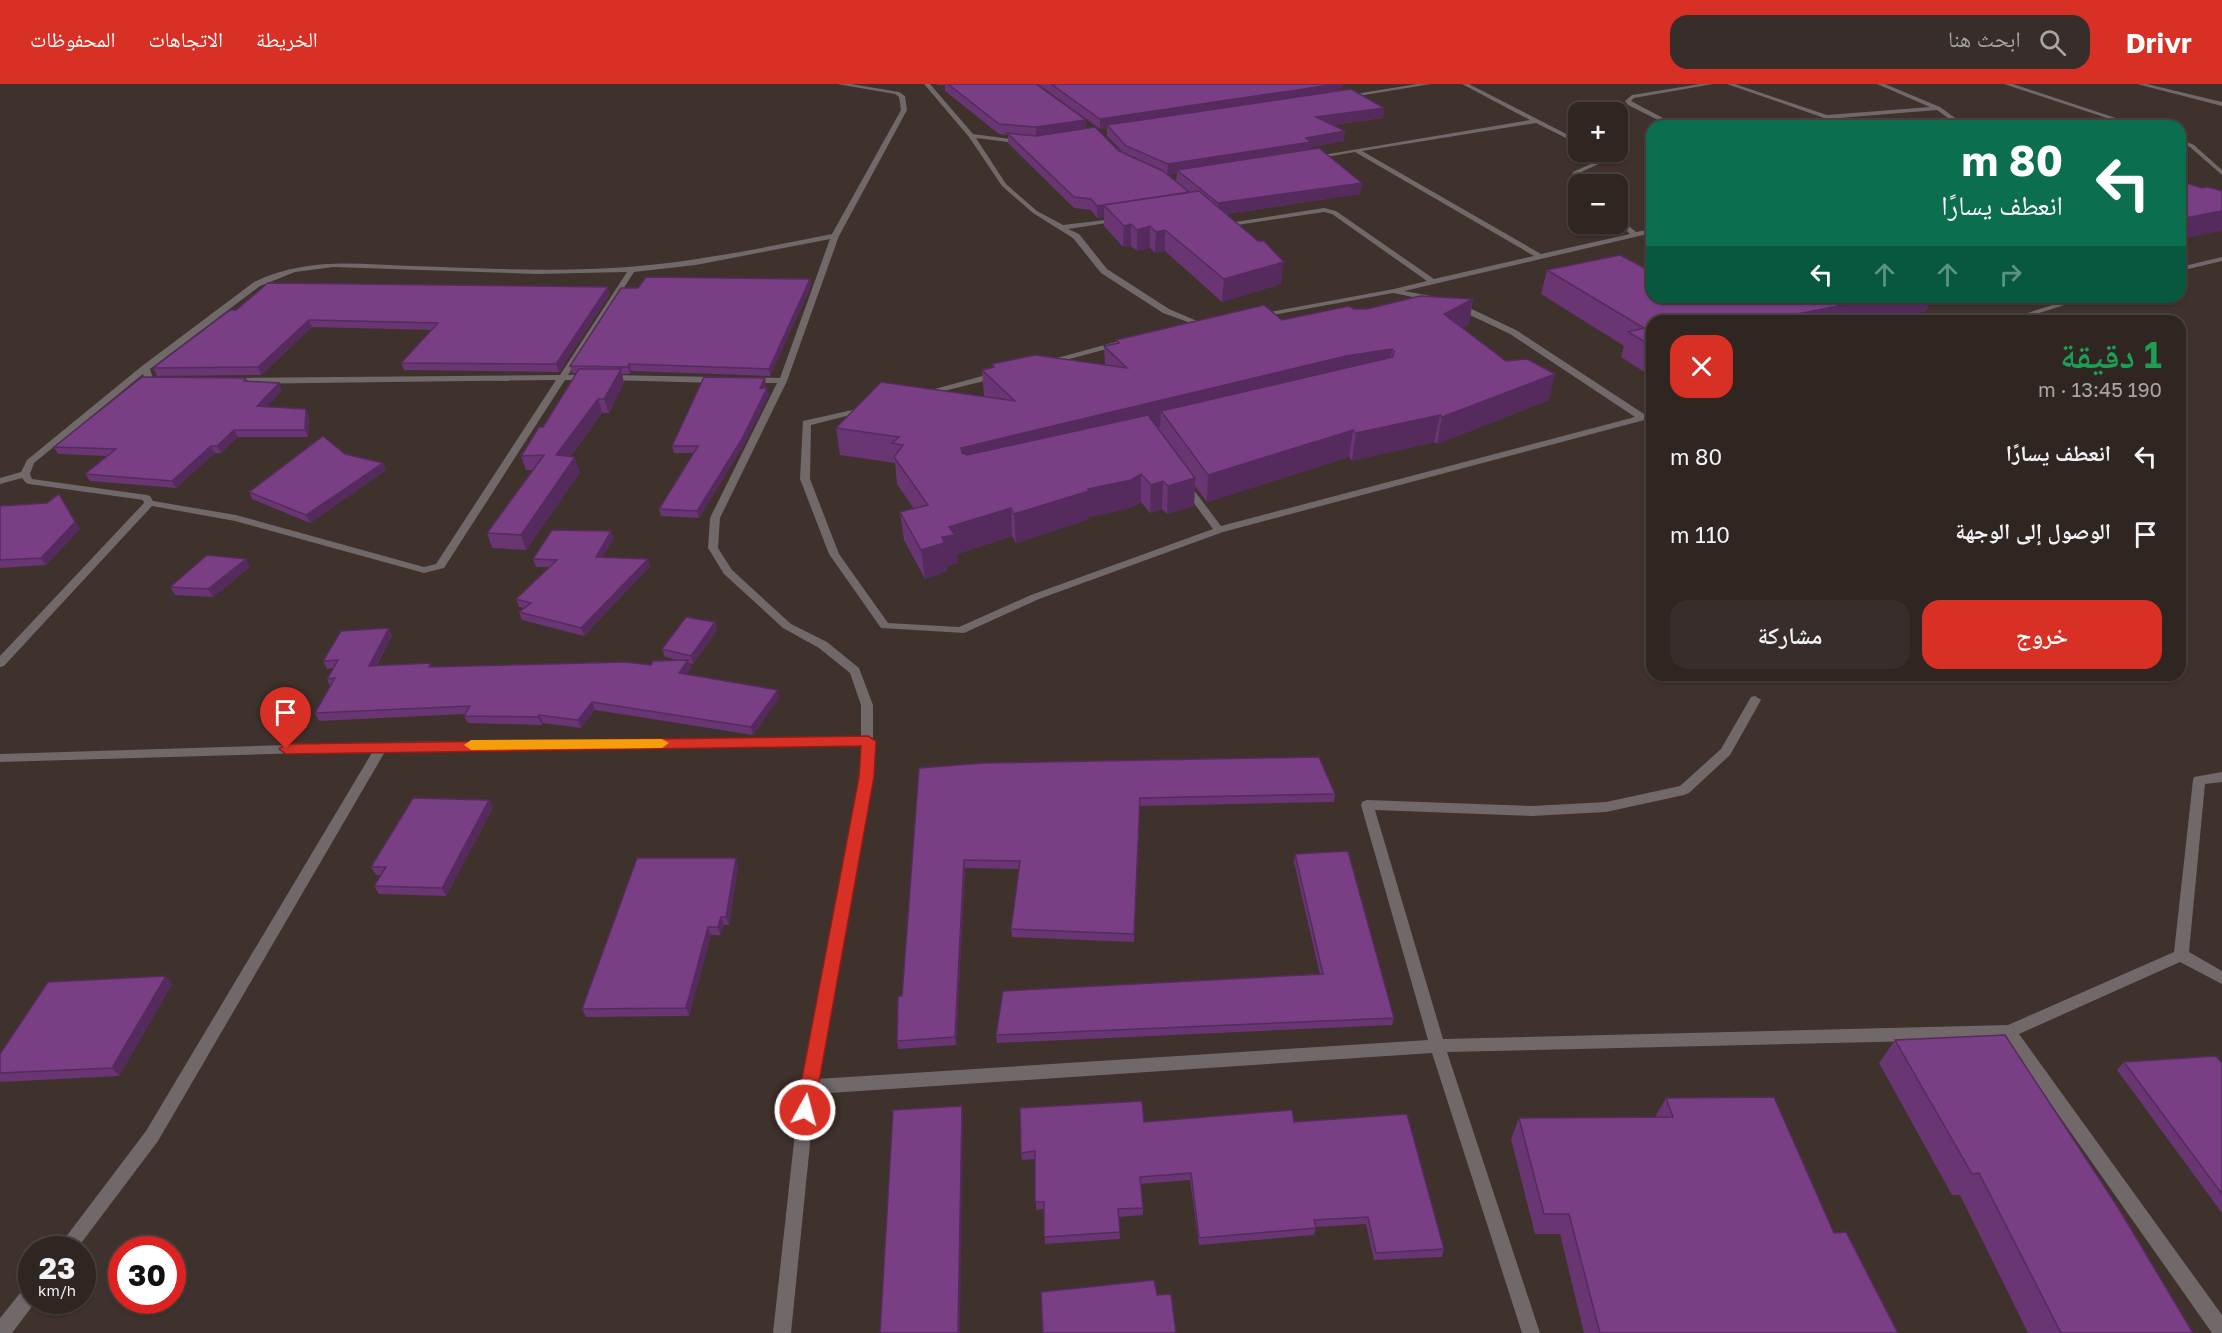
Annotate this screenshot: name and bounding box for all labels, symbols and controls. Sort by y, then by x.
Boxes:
search box [1670,15,2090,69]
text: ابحث هنا [1948,25,2021,52]
text: المحفوظات [30,26,115,52]
text: الاتجاهات [148,26,223,52]
text: الخريطة [256,26,318,52]
icon: search [2036,26,2069,59]
text: Drivr [2126,26,2192,59]
map controls [1568,102,1628,234]
button: + [1568,102,1628,162]
text: 80 m [1962,135,2063,185]
icon: left [2084,144,2162,222]
button: − [1568,174,1628,234]
text: انعطف يسارًا [1941,189,2063,221]
icon: left [1805,258,1838,291]
icon: ahead [1868,258,1901,291]
icon: ahead [1931,258,1964,291]
icon: right [1994,258,2027,291]
text: 1 دقيقة [2060,333,2162,376]
button: close [1670,335,1733,398]
text: 190 m · 13:45 [2038,377,2162,401]
text: انعطف يسارًا [2006,439,2111,466]
icon: left [2129,440,2162,473]
text: 80 m [1670,443,1722,470]
text: الوصول إلى الوجهة [1955,517,2111,544]
icon: arrive [2129,518,2162,551]
text: 110 m [1670,521,1730,548]
button: مشاركة [1670,600,1910,669]
button: خروج [1922,600,2162,669]
pin [260,687,311,749]
icon: arrive [269,696,302,729]
position arrow [773,1078,837,1142]
speed limit sign: 30 [108,1236,186,1314]
text: 23 [39,1250,75,1286]
text: km/h [38,1281,76,1299]

